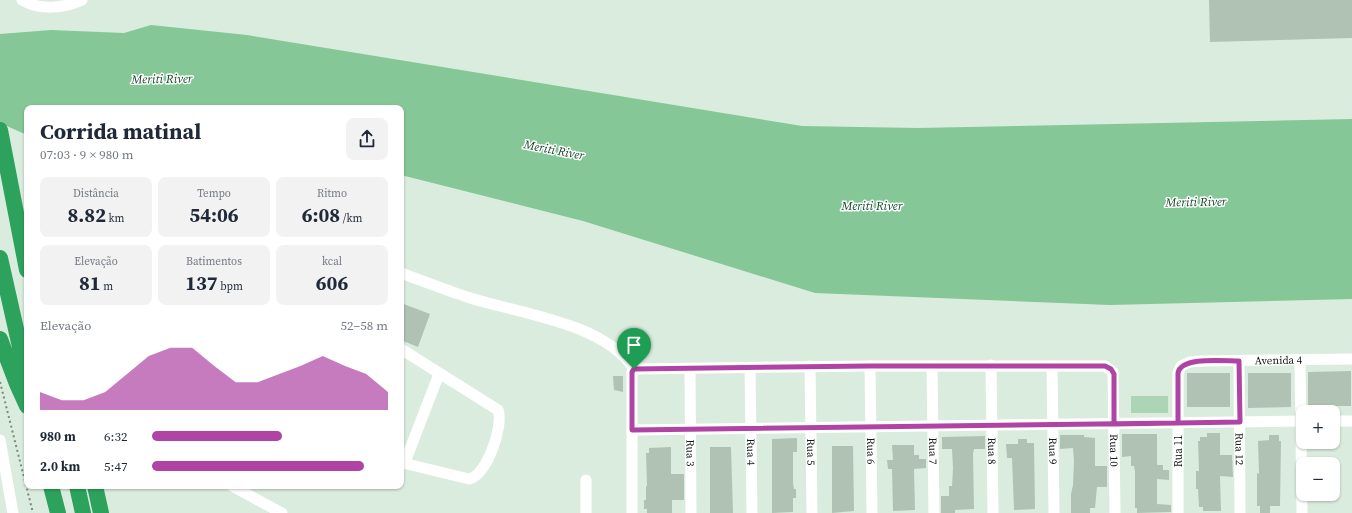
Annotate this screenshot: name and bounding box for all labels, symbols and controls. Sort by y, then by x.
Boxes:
water label: Meriti River [130,70,194,88]
text: Corrida matinal [40,116,201,146]
button: share [346,118,388,160]
water label: Meriti River [521,136,587,164]
text: 07:03 · 9 × 980 m [40,146,134,163]
text: Distância [73,186,119,201]
text: Tempo [197,186,231,201]
text: Ritmo [317,186,347,201]
water label: Meriti River [1164,193,1228,211]
water label: Meriti River [840,198,904,214]
text: 8.82 [67,201,106,229]
text: 54:06 [189,201,239,229]
text: 6:08 [302,201,340,229]
text: km [106,211,125,226]
text: /km [340,211,362,226]
text: Elevação [74,254,118,269]
text: Batimentos [186,254,242,269]
text: kcal [322,254,342,269]
text: 81 [79,269,101,297]
text: 137 [185,269,218,297]
text: 606 [316,269,348,297]
text: m [101,279,113,294]
text: bpm [218,279,243,294]
text: Elevação [40,317,91,334]
text: 52–58 m [341,317,388,334]
pin [617,328,651,369]
icon: arrive [623,334,645,356]
street label: Avenida 4 [1255,352,1303,368]
map controls [1296,405,1340,501]
button: + [1296,405,1340,449]
text: 980 m [40,428,76,445]
text: 6:32 [104,428,127,445]
street label: Rua 12 [1232,433,1247,466]
street label: Rua 10 [1106,434,1122,467]
street label: Rua 11 [1171,435,1186,467]
street label: Rua 6 [863,437,879,465]
street label: Rua 7 [925,437,941,465]
street label: Rua 8 [984,437,1000,465]
street label: Rua 9 [1045,437,1061,465]
street label: Rua 4 [743,438,759,466]
street label: Rua 5 [803,438,819,466]
street label: Rua 3 [683,439,698,467]
button: − [1296,457,1340,501]
text: 2.0 km [40,458,80,475]
text: 5:47 [104,458,127,475]

